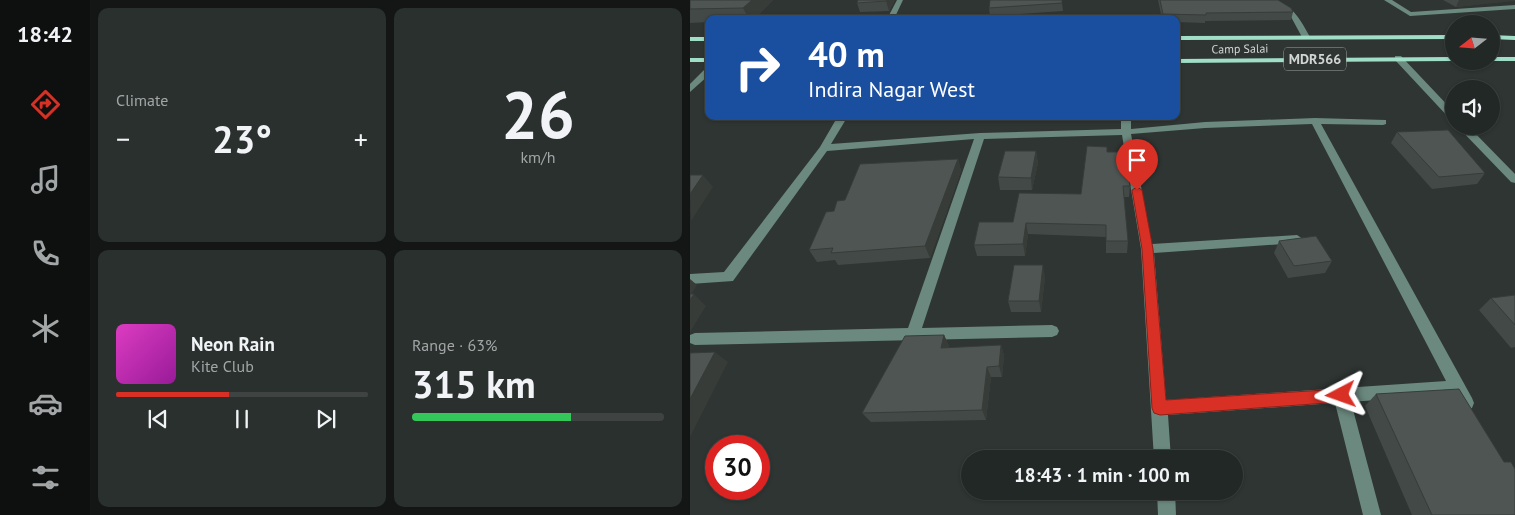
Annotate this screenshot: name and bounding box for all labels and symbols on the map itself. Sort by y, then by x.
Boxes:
north arrow [1445,15,1500,70]
street label: Camp Salai [1211,41,1269,56]
road number: MDR566 [1284,48,1346,70]
pin [1116,139,1158,190]
position arrow [1314,368,1366,420]
speed limit sign: 30 [705,435,770,500]

